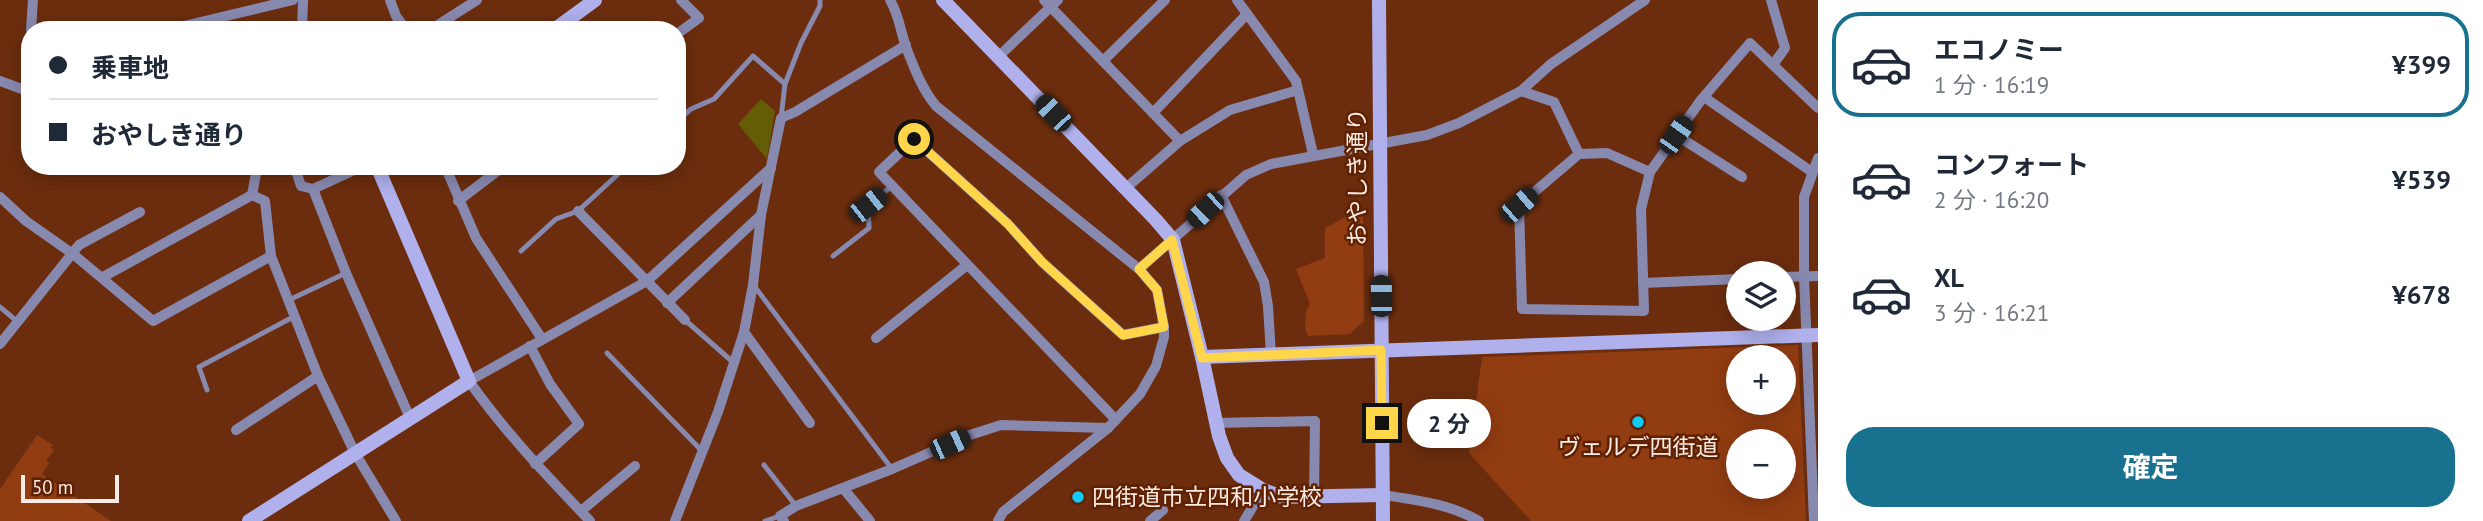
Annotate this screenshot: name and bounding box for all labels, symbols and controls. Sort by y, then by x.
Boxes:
icon: car [1850,33,1913,96]
text: エコノミー [1934,33,2064,66]
text: ¥399 [2392,48,2451,81]
text: 乗車地 [91,51,169,84]
text: 1 分 · 16:19 [1934,70,2049,99]
car [1031,91,1076,135]
street label: おやしき通り [1342,108,1371,246]
car [1656,112,1697,158]
text: おやしき通り [91,118,247,151]
route start [898,123,930,155]
icon: car [1850,148,1913,211]
text: コンフォート [1934,148,2089,181]
text: ¥539 [2392,163,2451,196]
car [1497,183,1542,227]
car [845,184,892,226]
text: 2 分 · 16:20 [1934,185,2049,214]
car [1183,188,1228,232]
map controls [1726,261,1796,499]
button: layers [1726,261,1796,331]
text: XL [1934,261,1964,294]
icon: car [1850,263,1913,326]
car [1371,275,1392,317]
text: ¥678 [2392,278,2451,311]
text: 3 分 · 16:21 [1934,298,2049,327]
button: + [1726,345,1796,415]
callout: 2 分 [1406,398,1490,448]
route end [1366,407,1398,439]
text: 2 分 [1428,409,1470,438]
marker: ヴェルデ四街道 [1630,414,1646,430]
car [927,426,974,462]
button: 確定 [1846,427,2455,507]
button: − [1726,429,1796,499]
place label: ヴェルデ四街道 [1558,432,1719,461]
scale bar [21,472,119,504]
text: 50 m [32,475,73,499]
place label: 四街道市立四和小学校 [1092,482,1322,511]
marker: 四街道市立四和小学校 [1070,489,1086,505]

